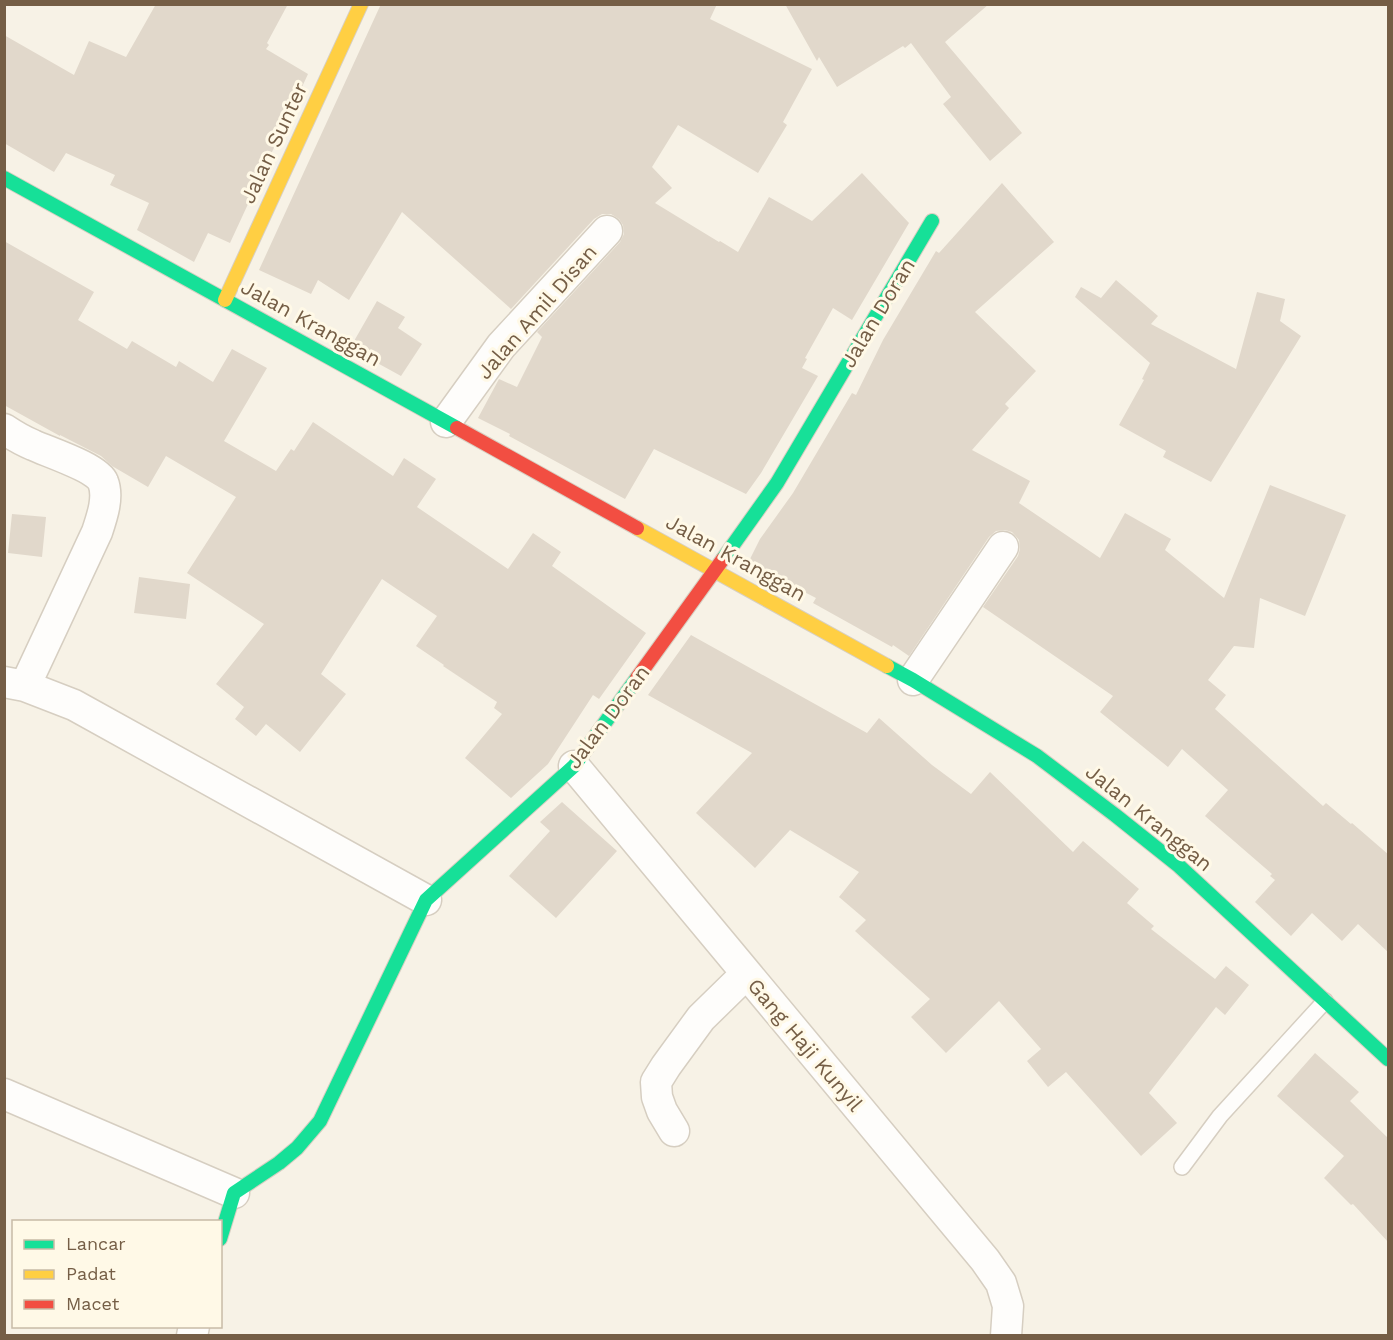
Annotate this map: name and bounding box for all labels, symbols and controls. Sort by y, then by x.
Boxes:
street label: Jalan Sunter [235,78,313,207]
street label: Jalan Amil Disan [471,239,602,384]
street label: Jalan Doran [835,254,920,372]
street label: Jalan Kranggan [237,274,386,371]
street label: Jalan Kranggan [662,509,811,606]
street label: Jalan Doran [561,660,655,773]
street label: Jalan Kranggan [1081,759,1218,876]
street label: Gang Haji Kunyil [743,973,869,1117]
legend [12,1220,222,1328]
text: Lancar [66,1233,126,1254]
text: Padat [66,1263,116,1284]
text: Macet [66,1293,120,1314]

